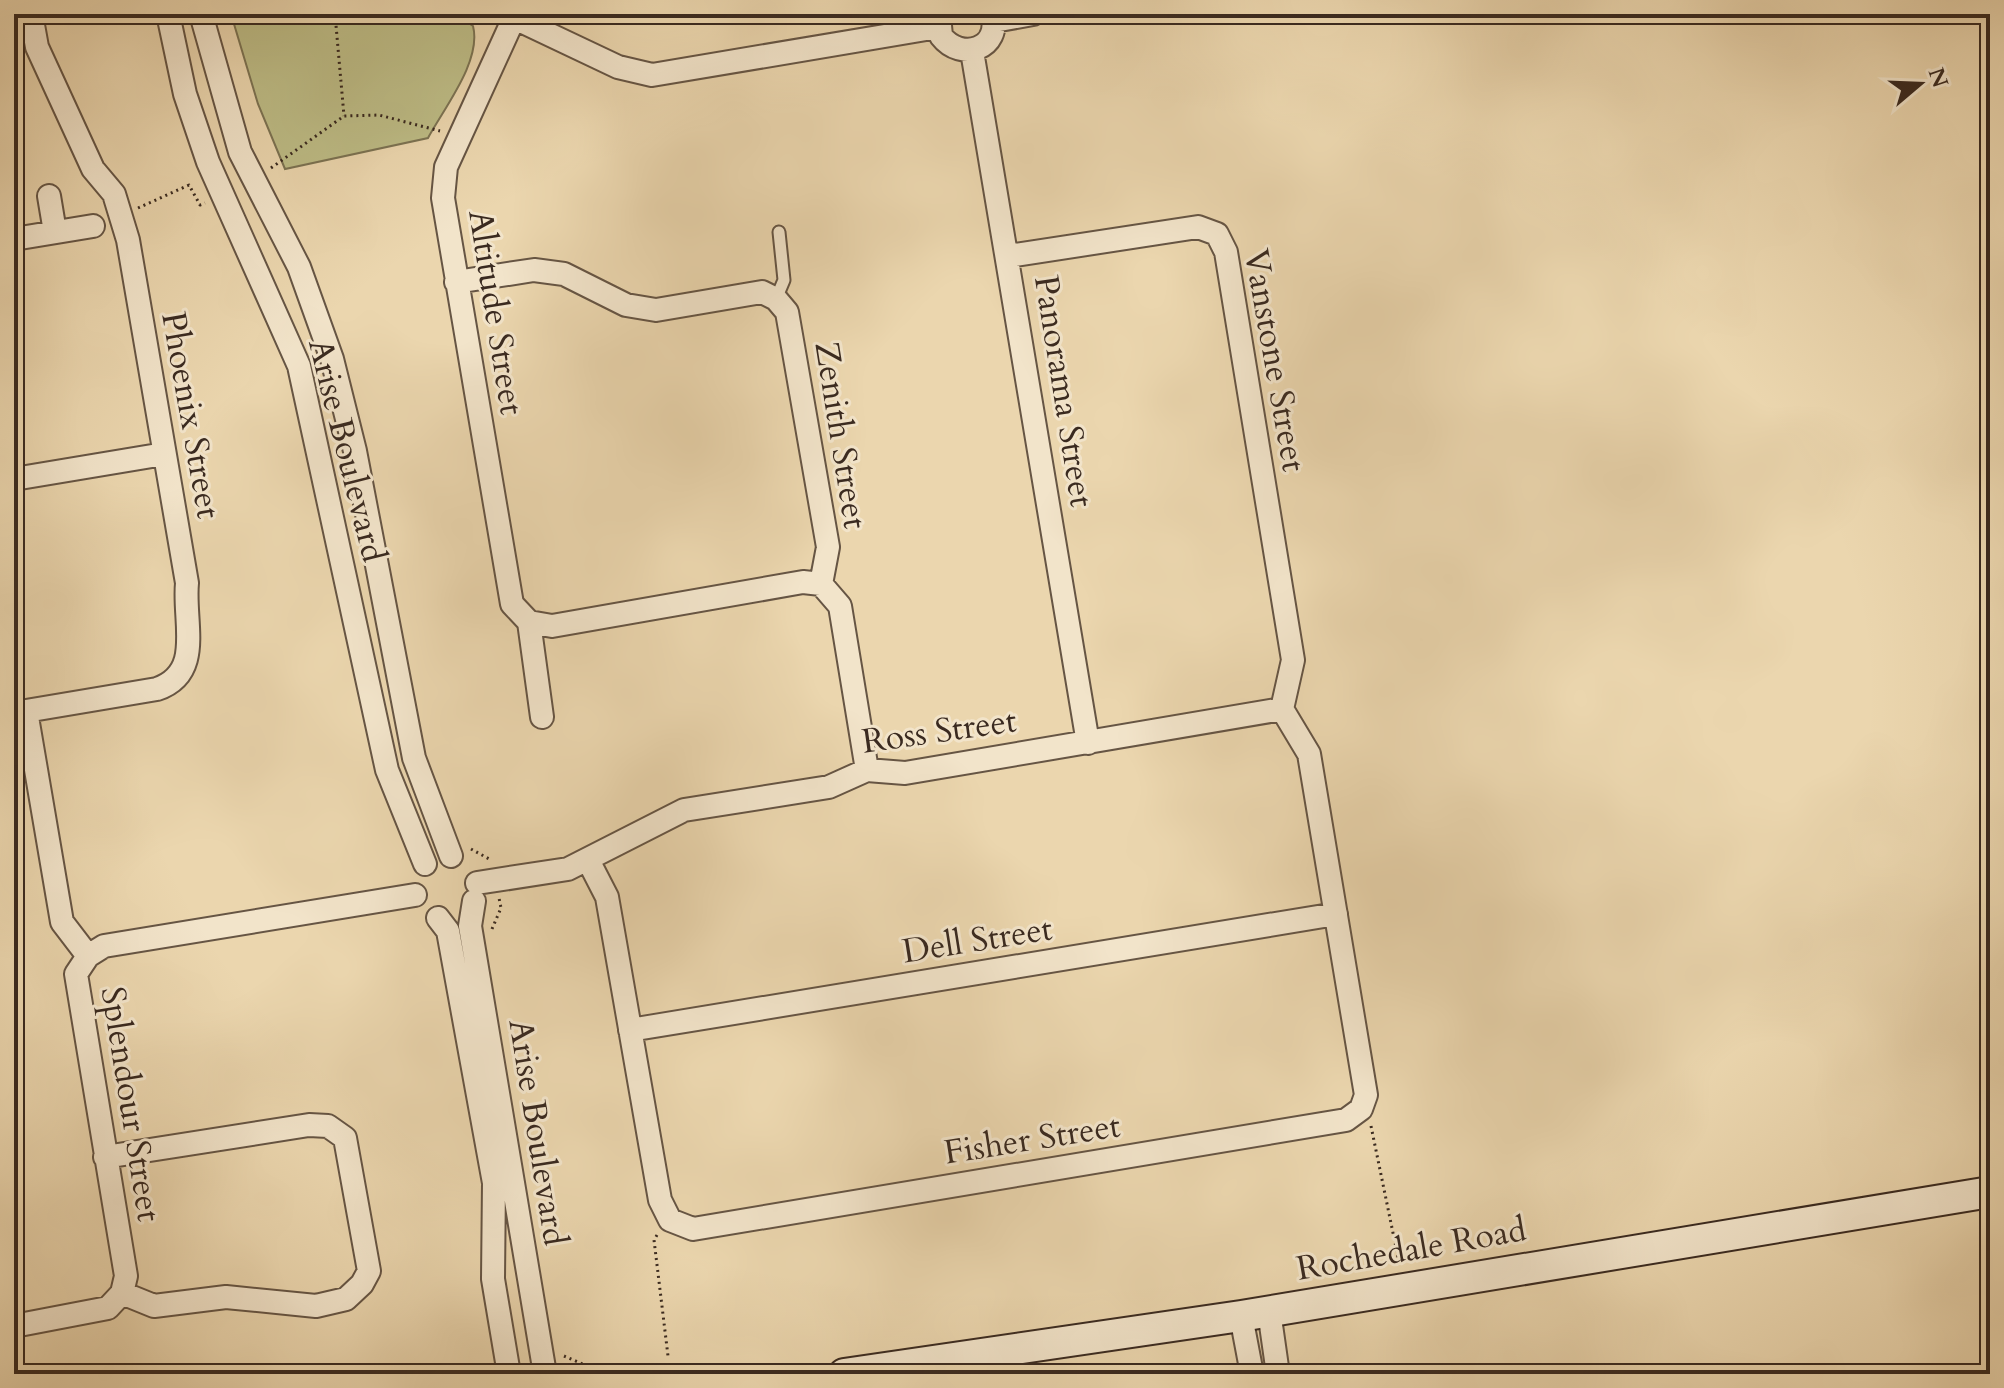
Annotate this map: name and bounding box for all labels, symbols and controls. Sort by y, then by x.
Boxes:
north arrow [1880,44,1960,124]
text: N [1921,64,1955,92]
street label: Altitude Street [457,206,535,418]
street label: Vanstone Street [1233,245,1317,475]
street label: Panorama Street [1023,272,1105,511]
street label: Phoenix Street [150,308,232,522]
street label: Arise Boulevard [297,334,397,567]
street label: Zenith Street [804,338,879,532]
street label: Ross Street [859,697,1020,765]
street label: Dell Street [899,905,1056,975]
street label: Splendour Street [90,984,172,1225]
street label: Arise Boulevard [497,1016,579,1249]
street label: Fisher Street [941,1102,1124,1176]
street label: Rochedale Road [1293,1206,1530,1292]

